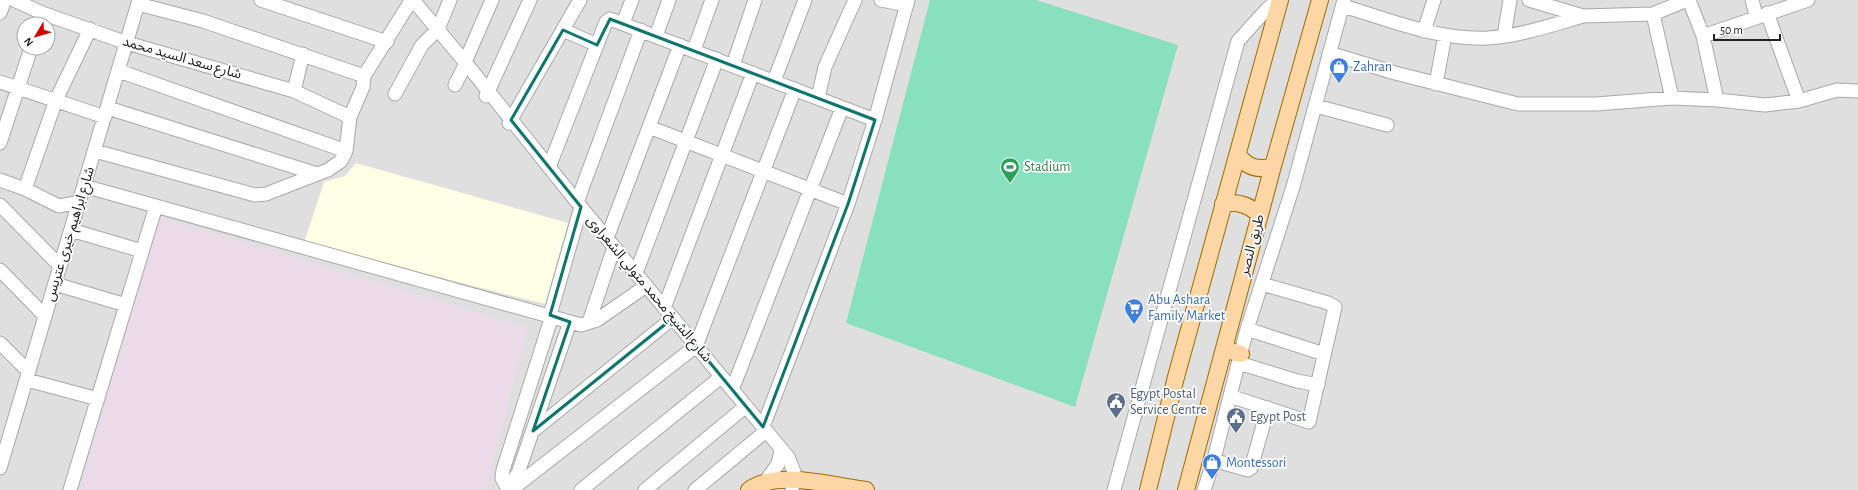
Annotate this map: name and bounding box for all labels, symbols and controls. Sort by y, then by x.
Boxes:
north arrow [16,16,56,56]
scale bar [1714,16,1780,42]
text: 50 m [1720,24,1743,36]
street label: شارع سعد السيد محمد [120,34,243,85]
text: N [22,35,35,48]
shop icon: Zahran [1328,56,1350,84]
place label: Zahran [1353,60,1392,74]
sports icon: Stadium [999,156,1021,184]
place label: Stadium [1024,160,1070,174]
street label: شارع ابراهيم خيرى عتريس [43,165,100,304]
street label: شارع الشيخ محمد متولي الشعراوى [581,213,714,367]
street label: طريق النصر [1237,213,1269,279]
place label: Abu Ashara Family Market [1148,293,1226,323]
supermarket icon: Abu Ashara Family Market [1123,297,1145,325]
place label: Egypt Postal Service Centre [1130,387,1207,417]
public building icon: Egypt Postal Service Centre [1105,391,1127,419]
public building icon: Egypt Post [1225,406,1247,434]
place label: Egypt Post [1250,410,1307,424]
shop icon: Montessori [1201,452,1223,480]
place label: Montessori [1226,456,1286,470]

